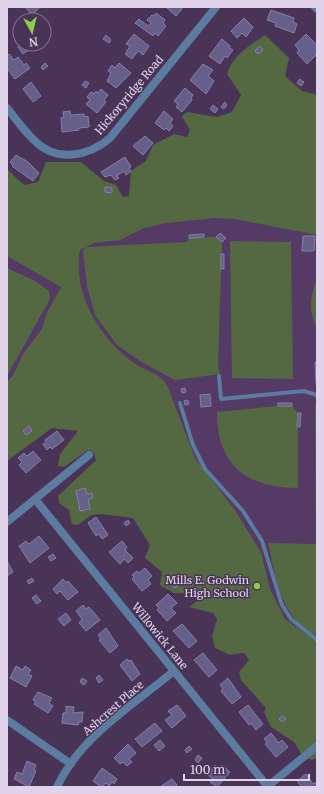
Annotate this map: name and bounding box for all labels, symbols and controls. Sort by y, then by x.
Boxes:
north arrow [12,12,52,52]
text: N [28,34,39,49]
street label: Hickoryridge Road [92,52,166,137]
place label: Mills E. Godwin High School [166,573,250,600]
marker: Mills E. Godwin High School [252,581,262,591]
street label: Willowick Lane [128,599,191,672]
street label: Ashcrest Place [79,678,147,739]
scale bar [184,756,309,782]
text: 100 m [190,762,225,777]

